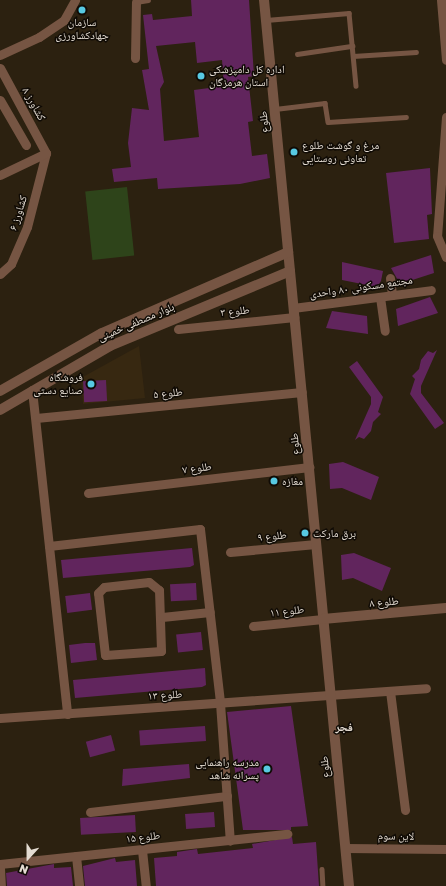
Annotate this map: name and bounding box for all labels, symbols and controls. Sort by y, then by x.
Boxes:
marker: سازمان جهادکشاورزی [77,5,87,15]
place label: سازمان جهادکشاورزی [55,16,109,42]
place label: اداره کل دامپزشکی استان هرمزگان [209,63,285,89]
marker: اداره کل دامپزشکی استان هرمزگان [196,71,206,81]
street label: کشاورز ۸ [20,85,48,123]
street label: طلوع [256,111,272,133]
place label: مرغ و گوشت طلوع تعاونی روستایی [302,139,379,165]
marker: مرغ و گوشت طلوع تعاونی روستایی [289,147,299,157]
street label: کشاورز ۶ [6,194,30,232]
street label: مجتمع مسکونی ۸۰ واحدی [309,273,413,301]
street label: بلوار مصطفی خمینی [96,300,176,344]
street label: طلوع ۳ [220,303,250,319]
place label: فروشگاه صنایع دستی [33,371,83,397]
marker: فروشگاه صنایع دستی [86,379,96,389]
street label: طلوع ۵ [153,385,183,401]
street label: طلوع [287,433,303,455]
street label: طلوع ۷ [182,460,212,476]
place label: مغازه [282,474,303,488]
marker: مغازه [269,476,279,486]
place label: برق مارکت [313,526,356,540]
street label: طلوع ۹ [257,528,287,544]
marker: برق مارکت [300,528,310,538]
street label: طلوع ۸ [369,594,399,610]
street label: طلوع ۱۱ [269,603,305,619]
street label: طلوع ۱۳ [147,687,183,703]
district label: فجر [335,720,353,734]
place label: مدرسه راهنمایی پسرانه شاهد [195,756,259,782]
street label: طلوع [317,756,333,778]
marker: مدرسه راهنمایی پسرانه شاهد [262,764,272,774]
street label: طلوع ۱۵ [125,829,161,845]
street label: لاین سوم [378,829,414,843]
north arrow [8,838,48,878]
text: N [17,862,30,877]

